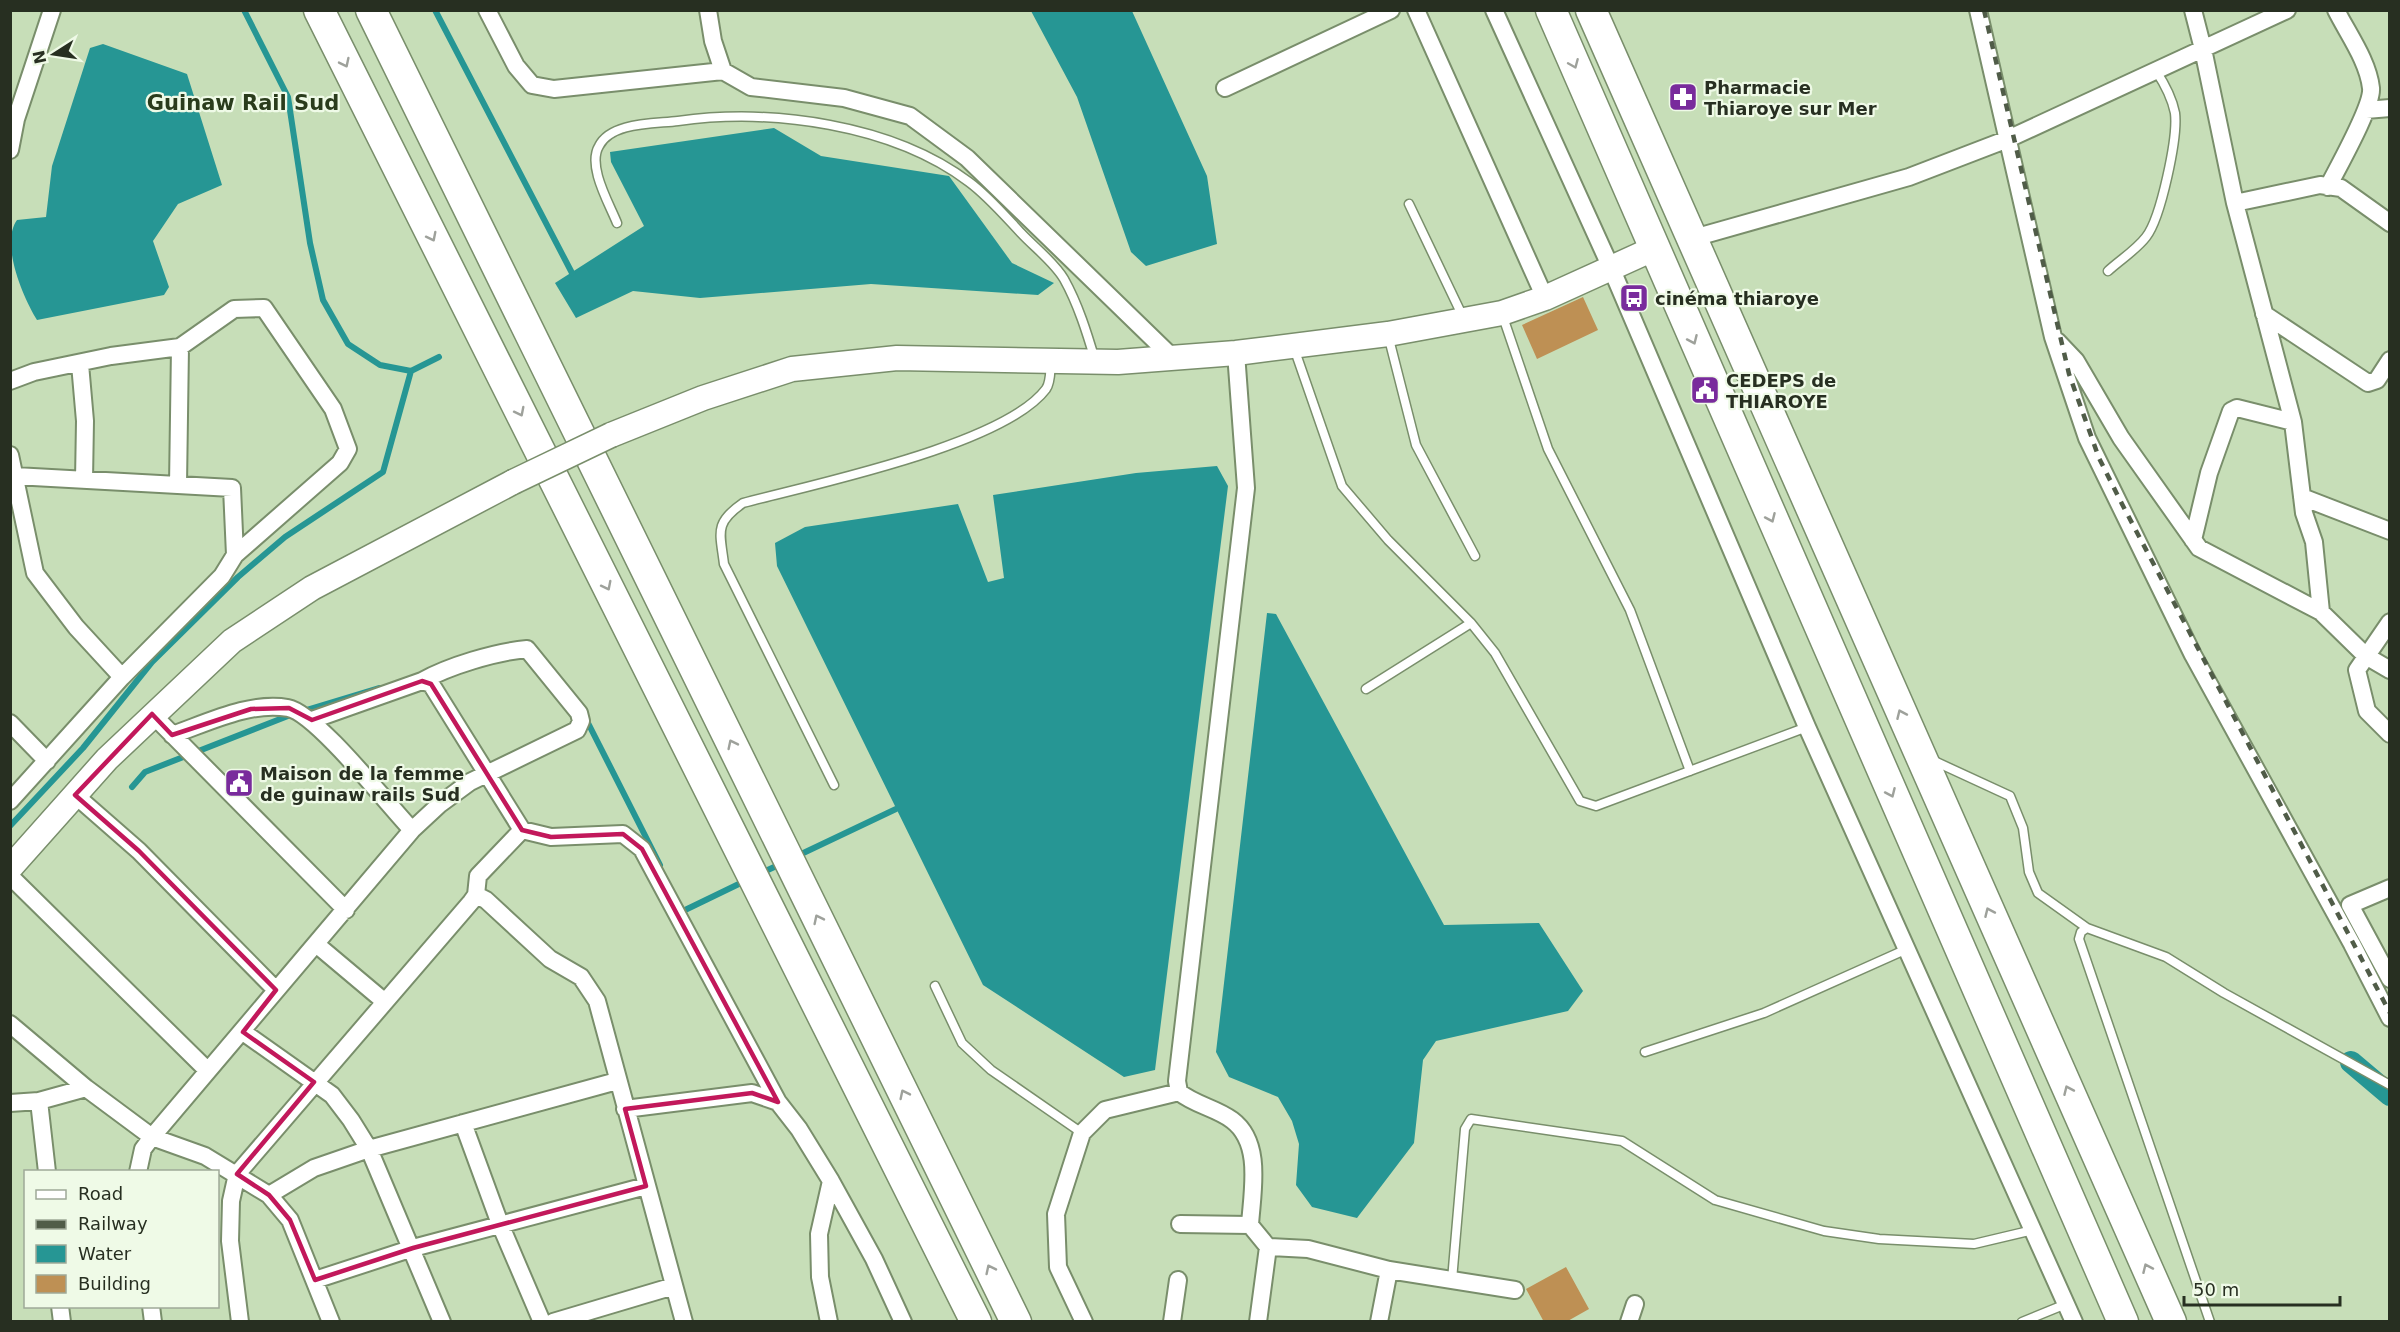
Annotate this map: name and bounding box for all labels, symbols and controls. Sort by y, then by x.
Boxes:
north arrow [24,24,84,84]
text: N [29,48,51,66]
one-way arrow [338,57,349,67]
one-way arrow [1567,58,1579,69]
place label: Pharmacie Thiaroye sur Mer [1704,77,1877,119]
pharmacy icon: Pharmacie Thiaroye sur Mer [1667,81,1699,113]
district label: Guinaw Rail Sud [147,91,339,115]
one-way arrow [425,231,437,242]
bus stop icon: cinéma thiaroye [1618,282,1650,314]
place label: cinéma thiaroye [1655,288,1819,309]
one-way arrow [1686,333,1698,344]
place label: CEDEPS de THIAROYE [1726,370,1836,412]
public building icon: CEDEPS de THIAROYE [1689,374,1721,406]
one-way arrow [512,405,524,416]
one-way arrow [1764,512,1776,523]
one-way arrow [600,580,611,590]
one-way arrow [1896,710,1908,721]
one-way arrow [728,740,739,751]
place label: Maison de la femme de guinaw rails Sud [260,763,464,805]
public building icon: Maison de la femme de guinaw rails Sud [223,767,255,799]
one-way arrow [1884,787,1896,798]
one-way arrow [1984,907,1996,918]
one-way arrow [814,915,825,925]
one-way arrow [2063,1085,2075,1096]
one-way arrow [900,1089,912,1100]
legend [24,1170,219,1308]
text: Road [78,1183,123,1204]
text: Railway [78,1213,148,1234]
text: Water [78,1243,132,1264]
one-way arrow [2142,1263,2154,1274]
one-way arrow [986,1264,998,1275]
scale bar [2184,1269,2340,1307]
text: Building [78,1273,151,1294]
text: 50 m [2193,1279,2239,1300]

